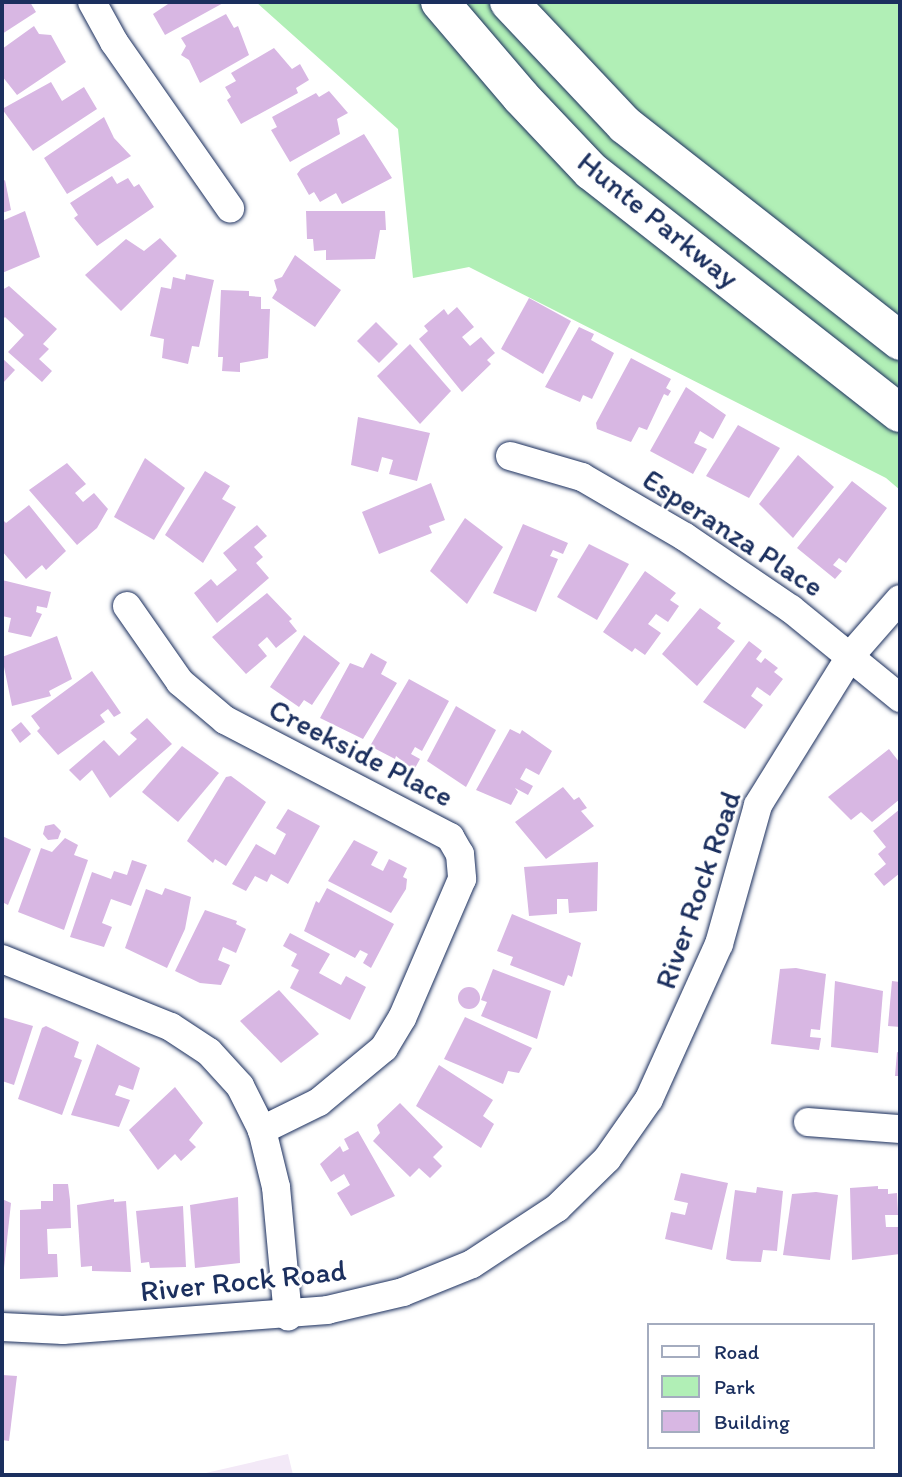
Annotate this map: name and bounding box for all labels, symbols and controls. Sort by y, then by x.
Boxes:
street label: Hunte Parkway [571,145,745,295]
street label: Esperanza Place [636,461,830,605]
street label: Creekside Place [263,691,459,815]
street label: River Rock Road [647,787,749,993]
street label: River Rock Road [139,1252,347,1310]
legend [646,1323,874,1449]
text: Road [714,1339,759,1364]
text: Park [714,1374,755,1399]
text: Building [714,1409,790,1434]

